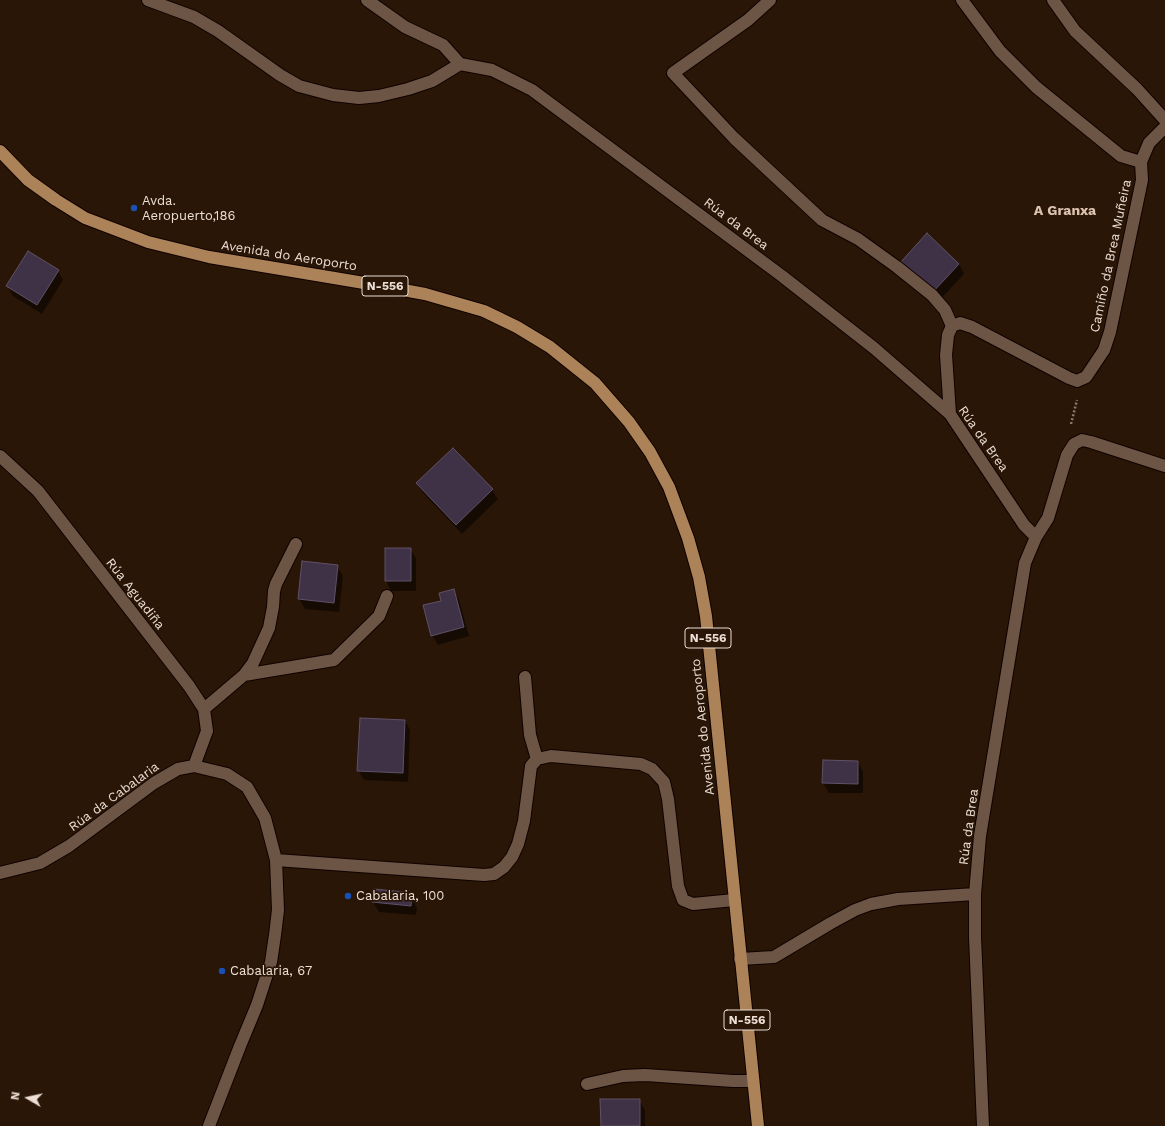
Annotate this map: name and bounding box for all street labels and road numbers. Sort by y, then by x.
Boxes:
street label: Camiño da Brea Muñeira [1087,178,1135,334]
street label: Rúa da Brea [701,195,771,253]
street label: Avenida do Aeroporto [220,238,358,274]
road number: N-556 [362,276,408,296]
street label: Rúa da Brea [955,403,1011,475]
street label: Rúa Aguadiña [102,555,168,633]
road number: N-556 [685,628,731,648]
street label: Avenida do Aeroporto [688,658,718,796]
street label: Rúa da Cabalaria [66,759,162,835]
street label: Rúa da Brea [956,788,982,866]
road number: N-556 [724,1010,770,1030]

